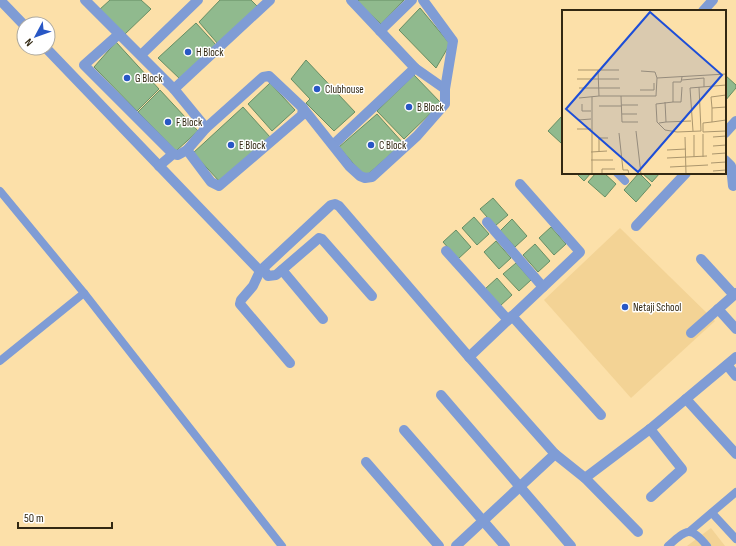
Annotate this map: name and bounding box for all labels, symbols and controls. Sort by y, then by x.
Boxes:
inset map [562,10,726,174]
north arrow [16,16,56,56]
text: N [22,36,36,49]
place label: H Block [196,46,224,59]
marker: H Block [183,47,193,57]
place label: G Block [135,72,163,85]
marker: G Block [122,73,132,83]
place label: Clubhouse [325,83,364,96]
marker: Clubhouse [312,84,322,94]
place label: B Block [417,101,445,114]
marker: B Block [404,102,414,112]
place label: F Block [176,116,203,129]
marker: F Block [163,117,173,127]
place label: E Block [239,139,266,152]
place label: C Block [379,139,407,152]
marker: E Block [226,140,236,150]
marker: C Block [366,140,376,150]
place label: Netaji School [633,301,681,314]
marker: Netaji School [620,302,630,312]
scale bar [18,504,112,530]
text: 50 m [24,511,44,526]

